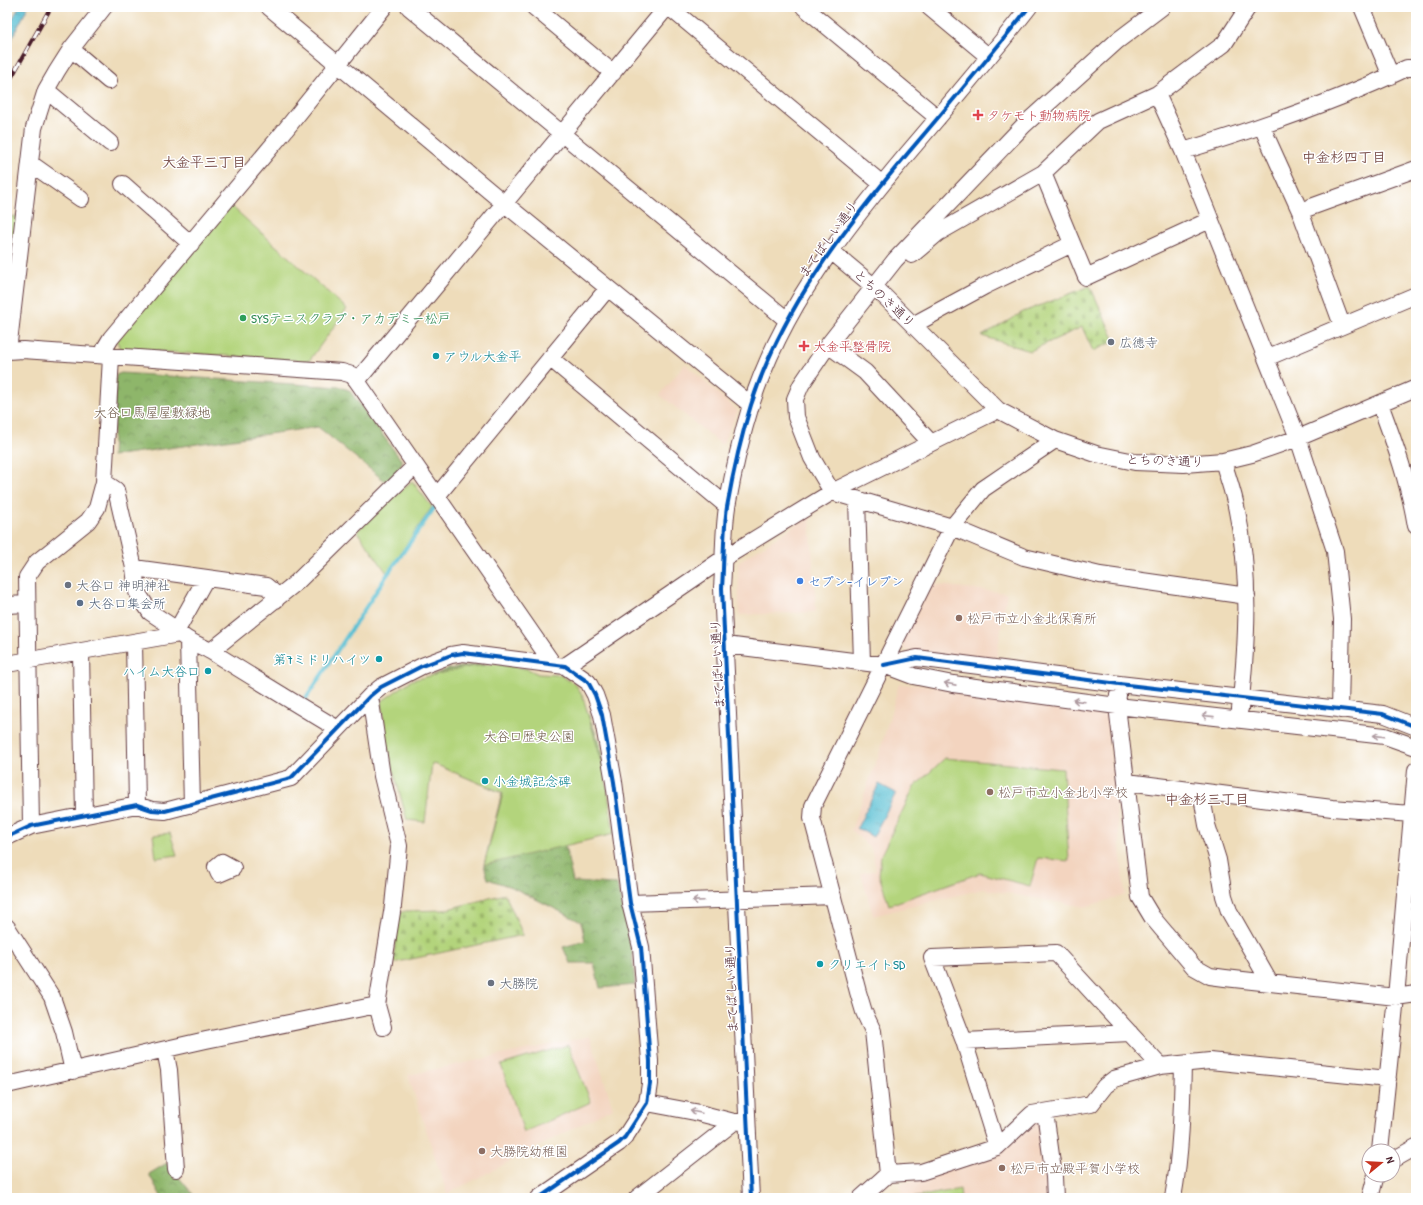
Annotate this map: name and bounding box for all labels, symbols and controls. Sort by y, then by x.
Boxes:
place label: タケモト動物病院 [987,106,1091,124]
marker: タケモト動物病院 [972,109,984,121]
district label: 中金杉四丁目 [1302,147,1386,166]
district label: 大金平三丁目 [162,152,246,171]
street label: まてばしい通り [794,197,862,281]
street label: とちのき通り [850,265,920,331]
place label: SYSテニスクラブ・アカデミー松戸 [251,309,451,327]
marker: SYSテニスクラブ・アカデミー松戸 [238,313,248,323]
place label: 広徳寺 [1119,333,1158,351]
place label: 大金平整骨院 [813,337,891,355]
marker: 広徳寺 [1106,337,1116,347]
marker: 大金平整骨院 [798,340,810,352]
place label: アウル大金平 [444,347,521,365]
marker: アウル大金平 [431,351,441,361]
park label: 大谷口馬屋屋敷緑地 [93,403,211,421]
street label: とちのき通り [1126,450,1204,470]
place label: セブン-イレブン [808,572,904,590]
place label: 大谷口 神明神社 [76,576,170,594]
marker: セブン-イレブン [795,576,805,586]
marker: 大谷口 神明神社 [63,580,73,590]
place label: 大谷口集会所 [88,594,166,612]
marker: 大谷口集会所 [75,598,85,608]
place label: 松戸市立小金北保育所 [967,609,1097,627]
marker: 松戸市立小金北保育所 [954,613,964,623]
street label: まてばしい通り [706,618,728,710]
place label: 第7ミドリハイツ [274,650,371,668]
marker: 第7ミドリハイツ [374,654,384,664]
place label: ハイム大谷口 [123,662,200,680]
marker: ハイム大谷口 [203,666,213,676]
one-way arrow [944,679,957,687]
one-way arrow [1073,697,1086,705]
one-way arrow [1202,712,1215,720]
park label: 大谷口歴史公園 [483,727,575,745]
one-way arrow [1373,732,1386,740]
place label: 小金城記念碑 [493,772,571,790]
marker: 小金城記念碑 [480,776,490,786]
place label: 松戸市立小金北小学校 [998,783,1128,801]
marker: 松戸市立小金北小学校 [985,787,995,797]
district label: 中金杉三丁目 [1165,789,1249,808]
one-way arrow [692,897,705,905]
street label: まてばしい通り [720,942,742,1034]
place label: クリエイトSD [828,955,906,973]
marker: クリエイトSD [815,959,825,969]
place label: 大勝院 [499,974,538,992]
marker: 大勝院 [486,978,496,988]
one-way arrow [690,1108,703,1116]
place label: 大勝院幼稚園 [490,1142,568,1160]
north arrow [1361,1143,1401,1183]
marker: 大勝院幼稚園 [477,1146,487,1156]
text: N [1383,1155,1398,1165]
place label: 松戸市立殿平賀小学校 [1010,1159,1140,1177]
marker: 松戸市立殿平賀小学校 [997,1163,1007,1173]

